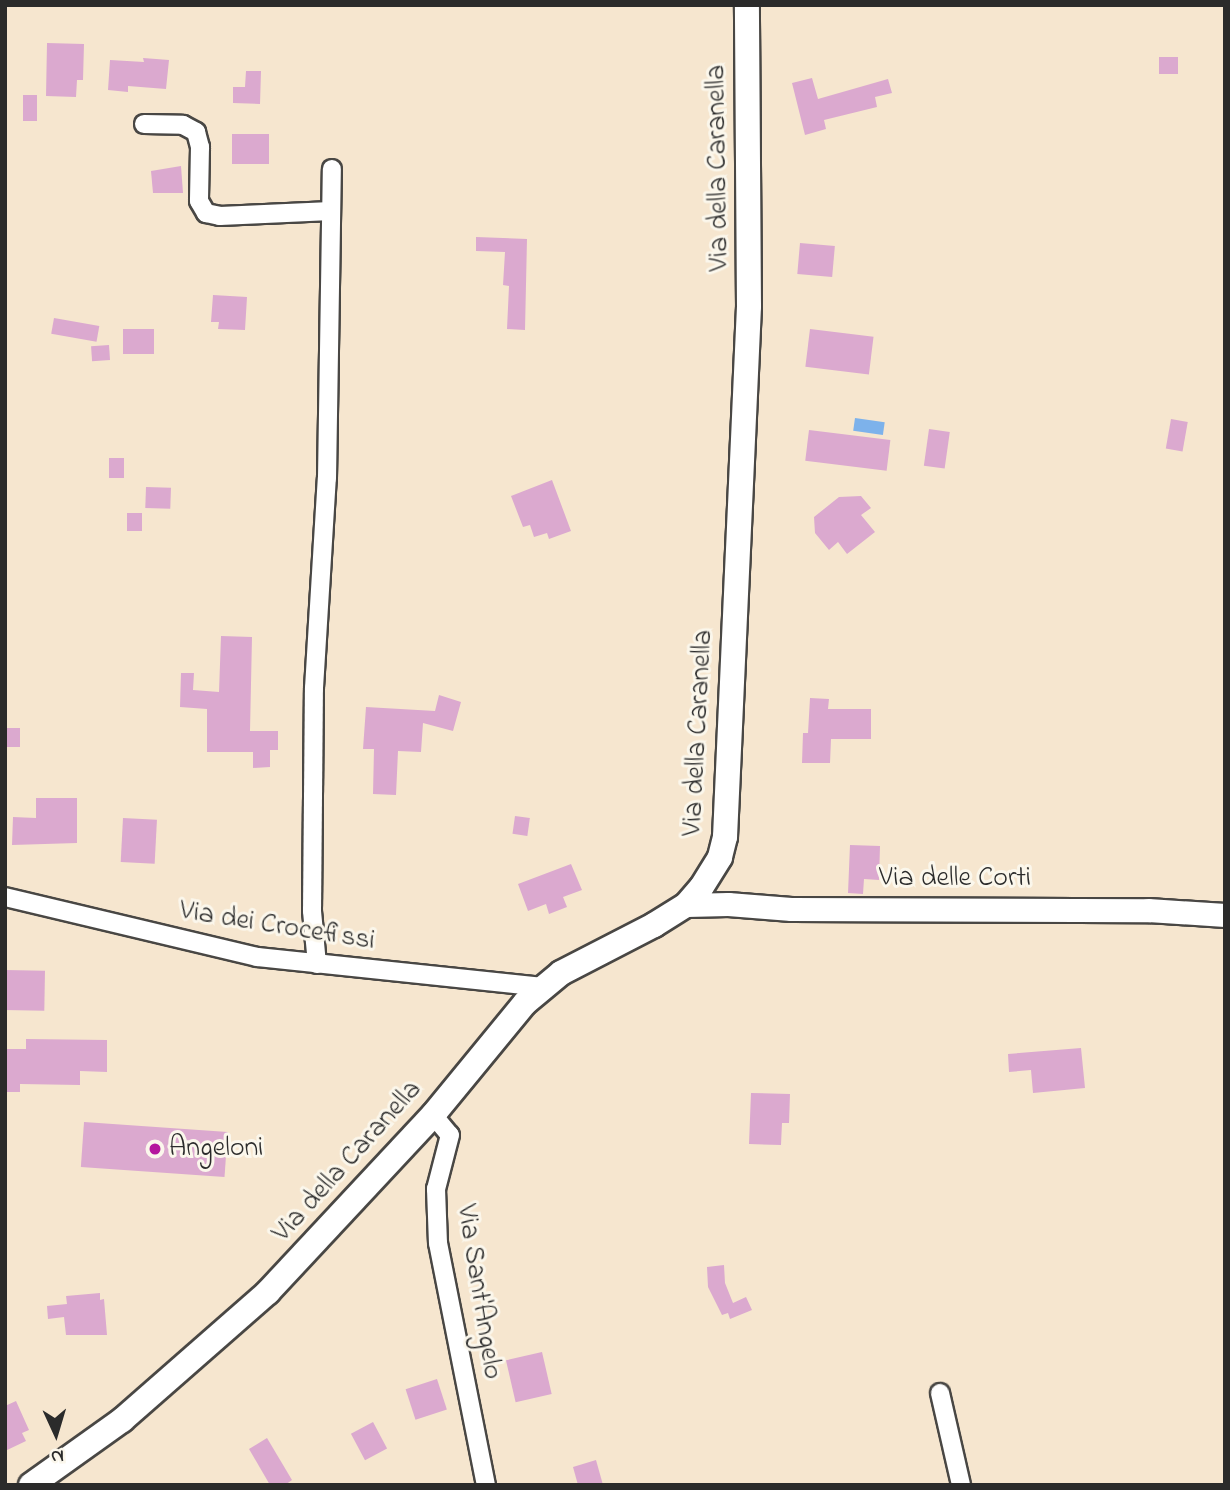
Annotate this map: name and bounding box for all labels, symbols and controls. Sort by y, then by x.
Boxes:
street label: Via della Caranella [700,64,738,272]
street label: Via della Caranella [677,629,721,837]
street label: Via delle Corti [879,862,1031,896]
street label: Via dei Crocefissi [177,895,377,959]
street label: Via della Caranella [266,1074,430,1250]
place label: Angeloni [169,1132,263,1166]
marker: Angeloni [147,1141,163,1157]
street label: Via Sant'Angelo [448,1202,508,1382]
north arrow [21,1399,91,1469]
text: N [50,1442,65,1469]

